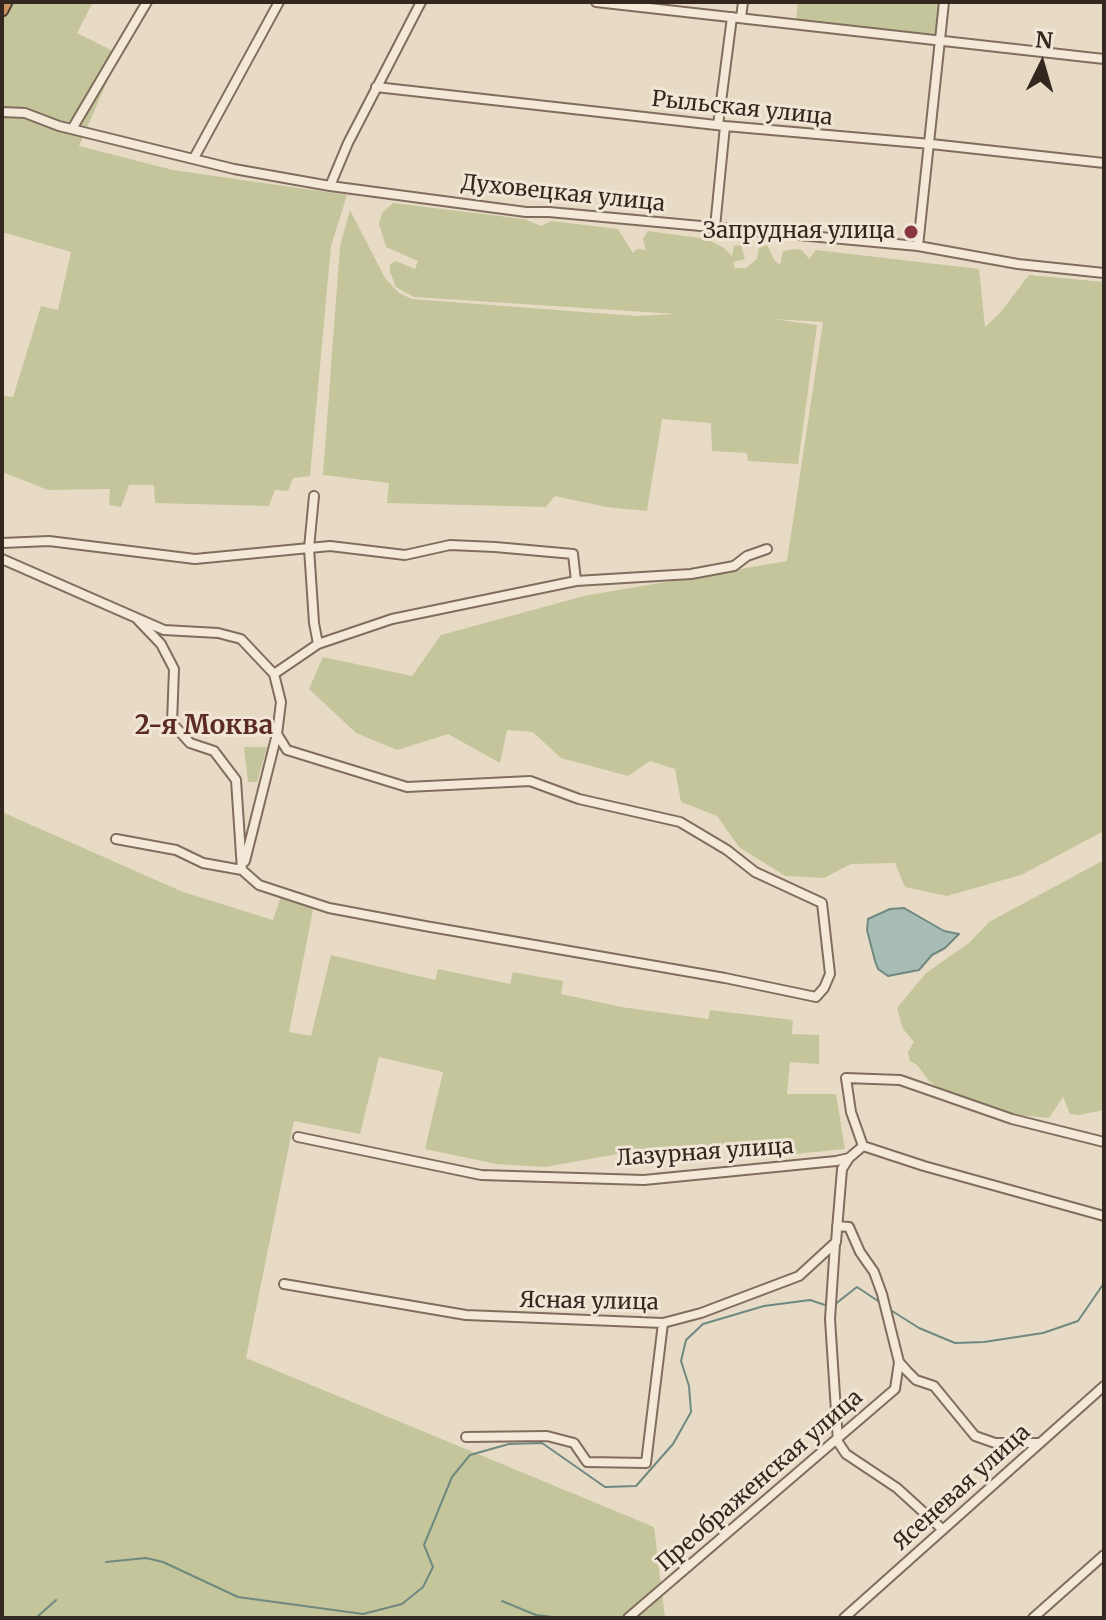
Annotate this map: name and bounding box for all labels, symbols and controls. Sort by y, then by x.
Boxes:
north arrow [1002,24,1082,104]
text: N [1034,25,1054,55]
street label: Рыльская улица [650,86,834,132]
street label: Духовецкая улица [460,170,666,218]
place label: Запрудная улица [703,219,895,245]
marker: Запрудная улица [902,223,920,241]
district label: 2-я Моква [135,711,273,743]
street label: Лазурная улица [615,1134,795,1172]
street label: Ясная улица [519,1288,659,1316]
street label: Преображенская улица [652,1385,868,1577]
street label: Ясеневая улица [888,1420,1036,1556]

